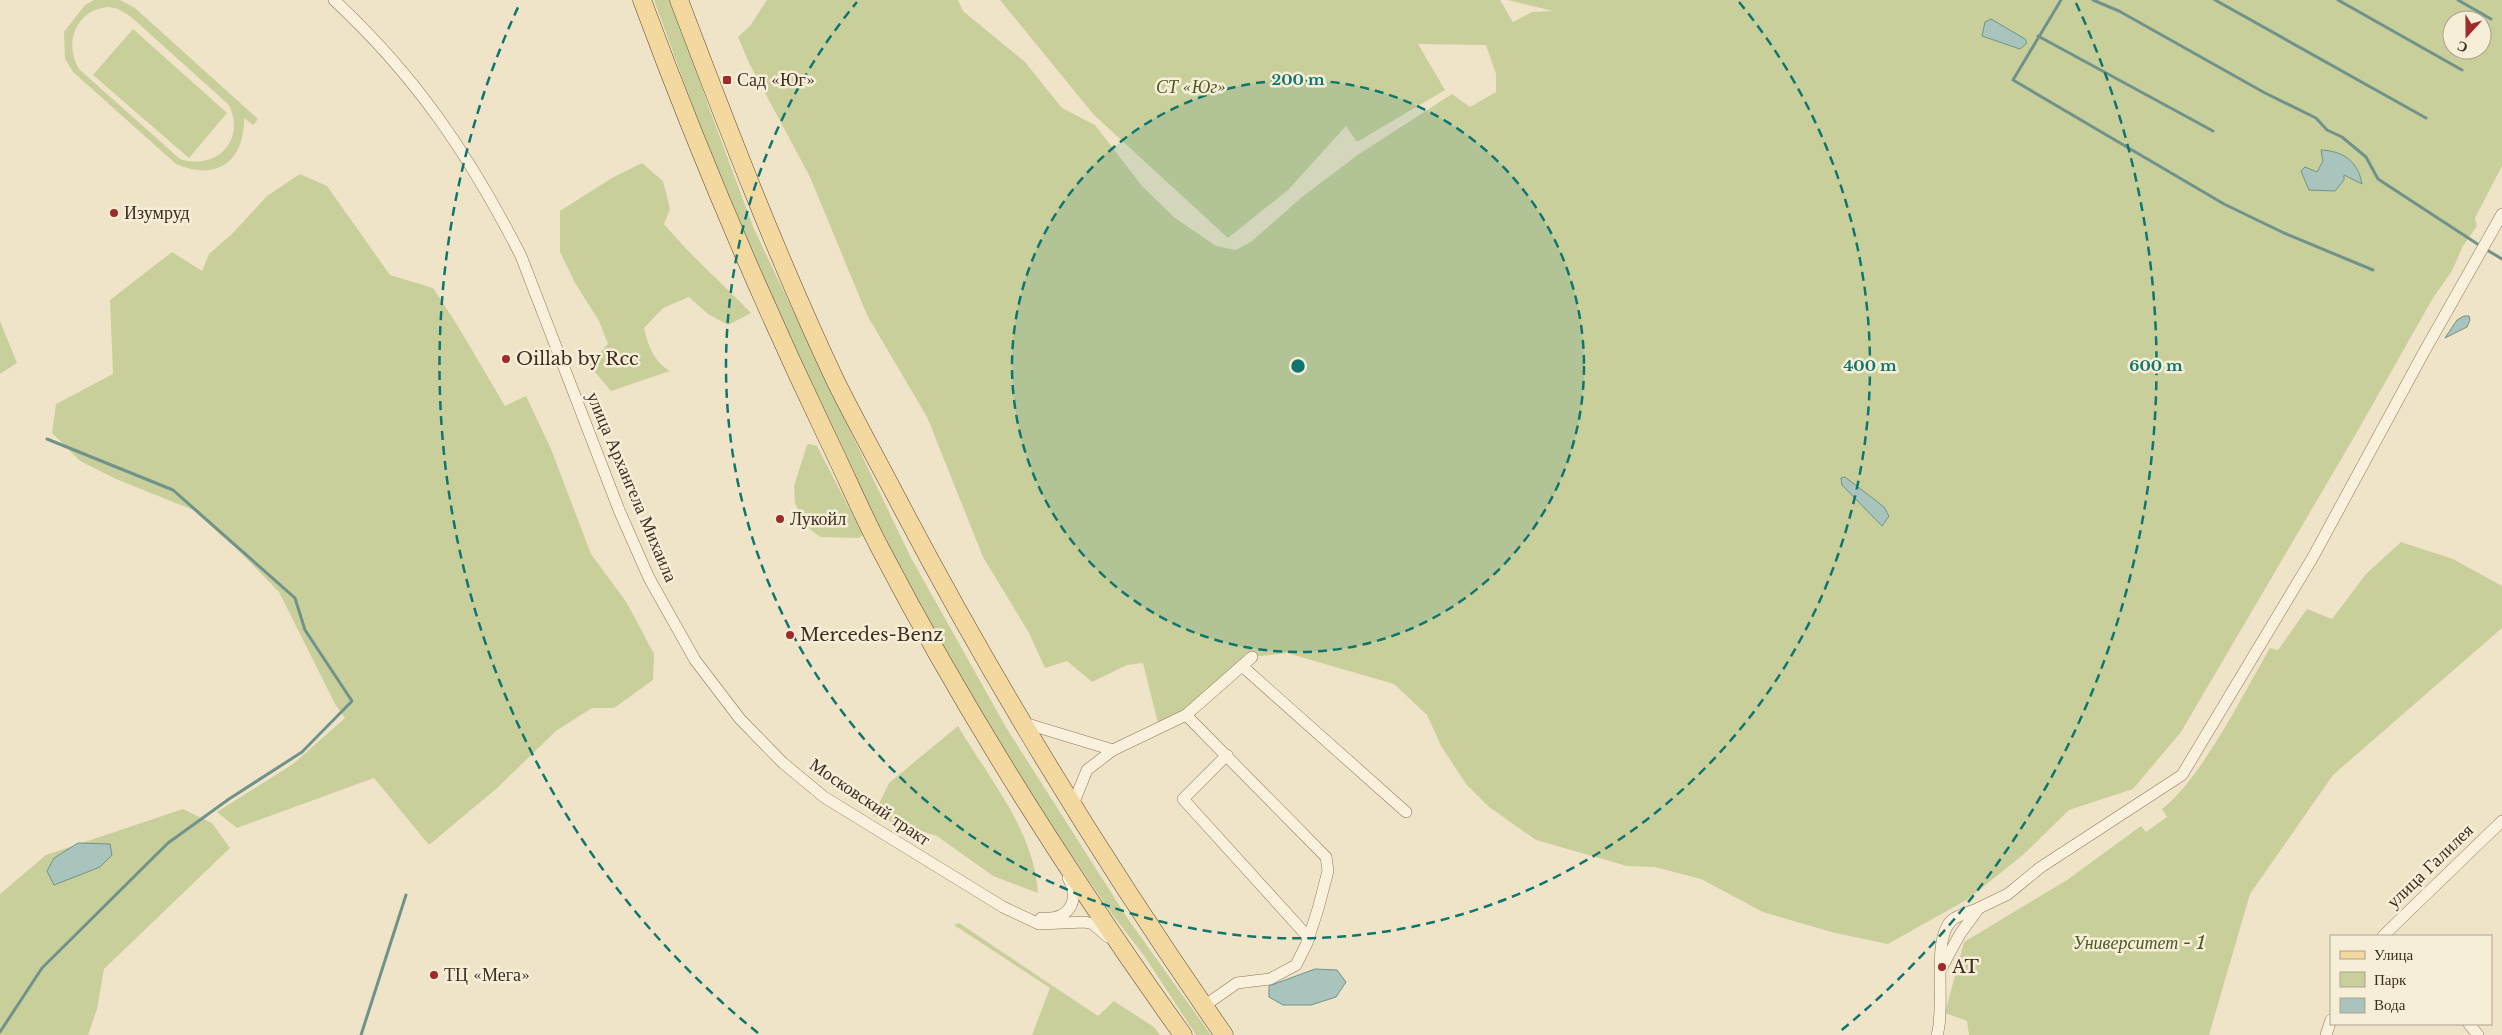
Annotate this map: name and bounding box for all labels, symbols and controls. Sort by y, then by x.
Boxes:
north arrow [2442,10,2492,60]
text: С [2454,37,2470,57]
place label: Сад «Юг» [737,69,815,91]
text: 200 m [1272,70,1325,89]
marker: Сад «Юг» [721,74,733,86]
park label: СТ «Юг» [1156,76,1226,98]
place label: Изумруд [124,202,190,224]
marker: Изумруд [108,207,120,219]
place label: Oillab by Rcc [516,348,639,370]
marker: Oillab by Rcc [500,353,512,365]
text: 400 m [1843,356,1897,375]
text: 600 m [2129,356,2183,375]
centre of rings [1289,357,1307,375]
street label: улица Архангела Михаила [582,389,682,585]
place label: Лукойл [790,508,846,530]
marker: Лукойл [774,513,786,525]
place label: Mercedes-Benz [800,624,943,646]
marker: Mercedes-Benz [784,629,796,641]
street label: Московский тракт [805,754,935,851]
street label: улица Галилея [2382,819,2478,913]
park label: Университет - 1 [2073,932,2205,954]
legend [2330,935,2492,1025]
text: Улица [2374,945,2413,964]
place label: AT [1951,956,1980,978]
marker: AT [1936,961,1948,973]
place label: ТЦ «Мега» [444,964,530,986]
marker: ТЦ «Мега» [428,969,440,981]
text: Парк [2374,970,2407,989]
text: Вода [2374,995,2406,1014]

